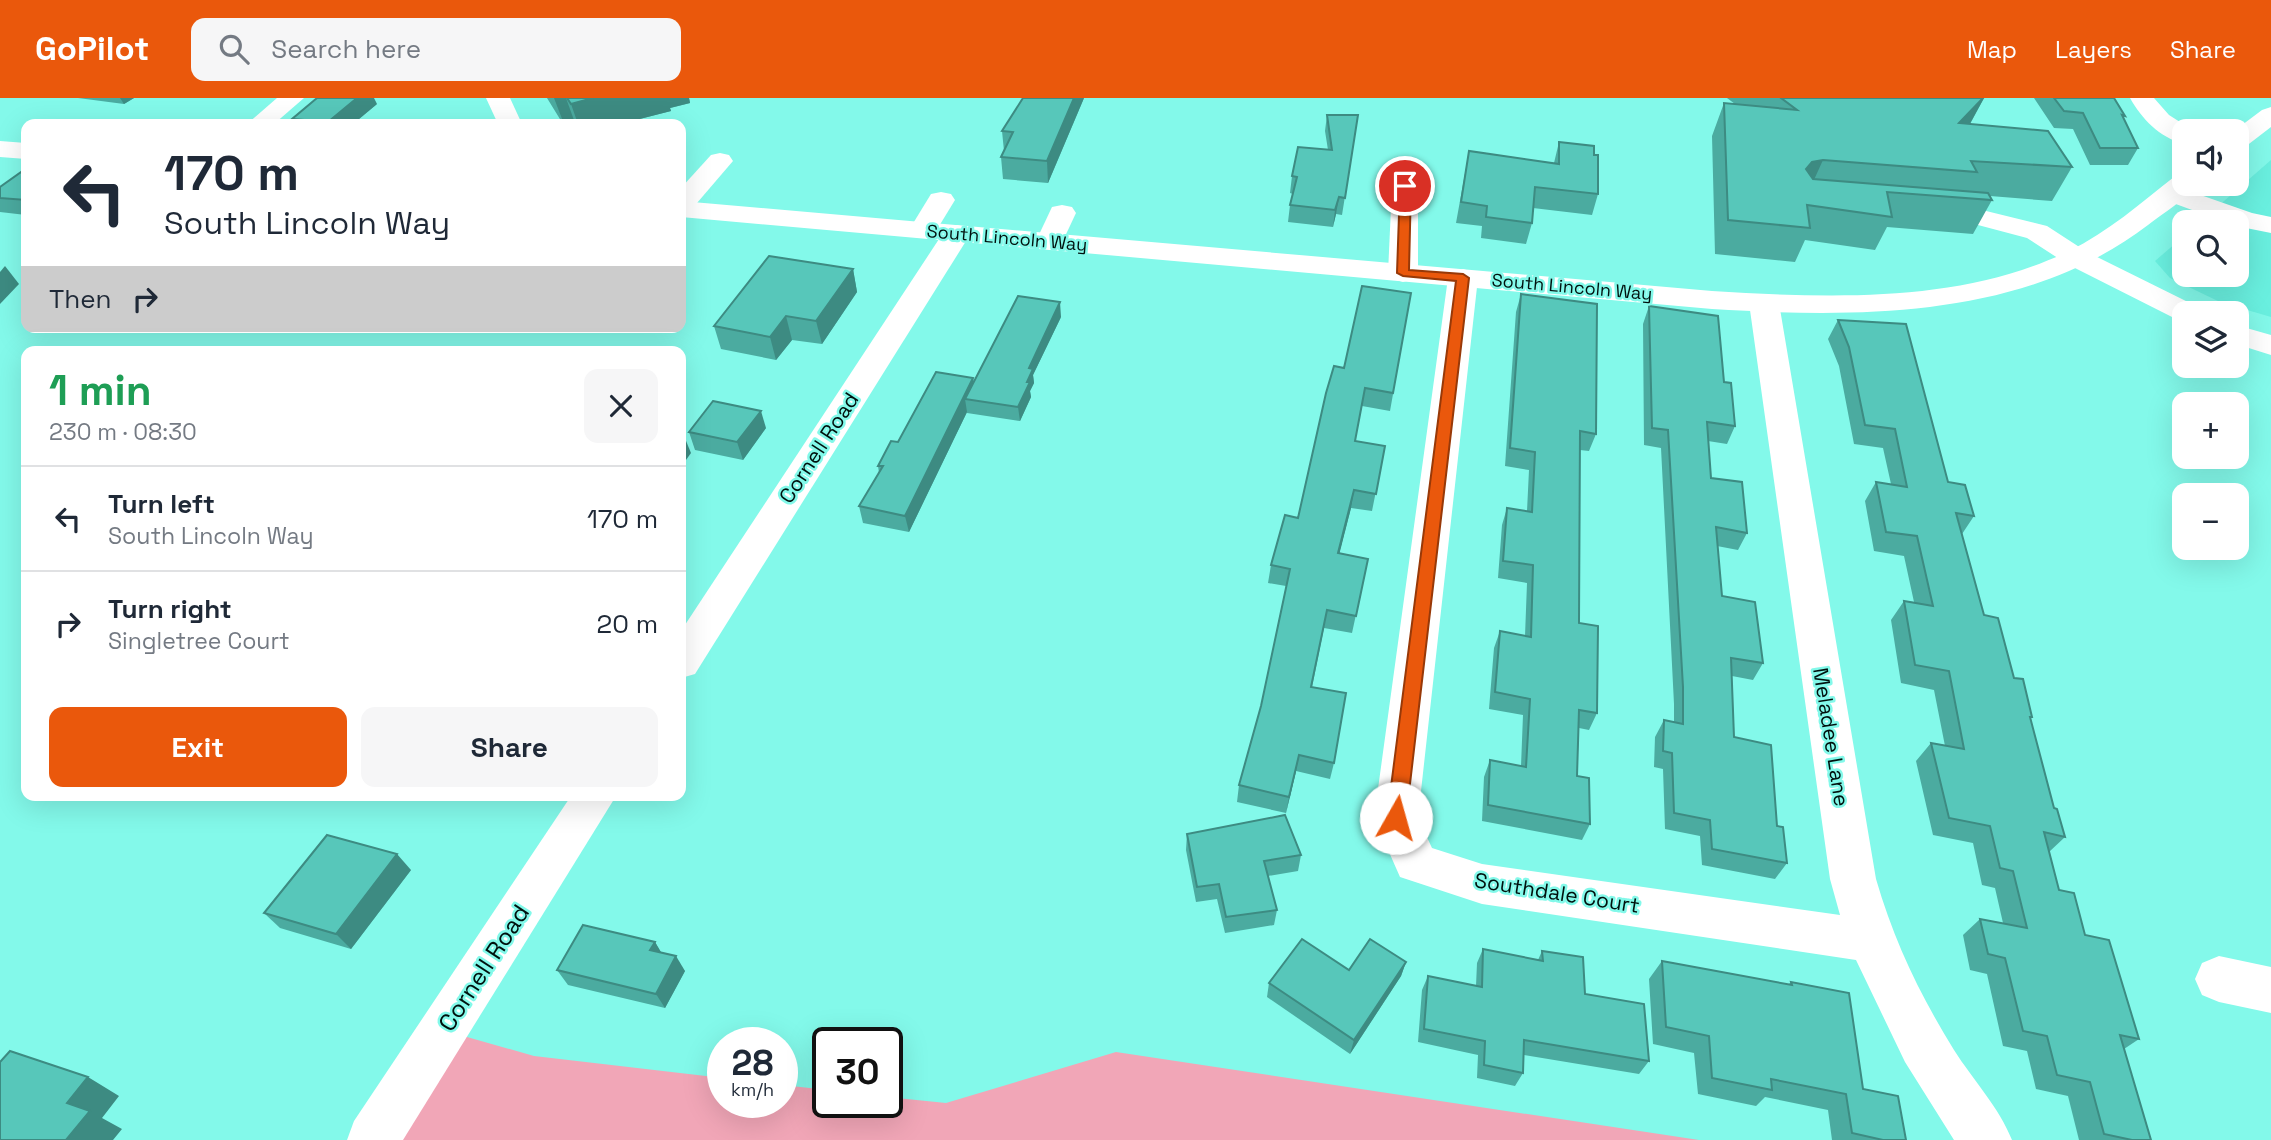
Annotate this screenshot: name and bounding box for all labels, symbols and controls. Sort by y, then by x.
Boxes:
search box [191,18,681,81]
text: GoPilot [35,28,149,70]
icon: search [215,30,253,68]
text: Search here [271,32,421,66]
text: Map [1967,34,2017,65]
text: Layers [2055,34,2132,65]
text: Share [2170,34,2236,65]
map controls [2172,119,2249,560]
button: sound [2172,119,2249,196]
text: 170 m [164,142,299,204]
icon: left [49,147,140,238]
pin [1375,156,1435,216]
icon: arrive [1386,167,1424,205]
text: South Lincoln Way [164,203,450,243]
button: search [2172,210,2249,287]
street label: South Lincoln Way [926,219,1088,256]
street label: South Lincoln Way [1491,268,1653,305]
icon: right [126,280,164,318]
text: Then [49,282,112,316]
button: layers [2172,301,2249,378]
text: 1 min [49,364,152,417]
button: close [584,369,658,443]
street label: Cornell Road [773,387,864,508]
button: + [2172,392,2249,469]
text: 230 m · 08:30 [49,417,197,447]
button: − [2172,483,2249,560]
text: Turn left [108,487,215,521]
icon: left [49,500,87,538]
text: 170 m [587,502,658,536]
text: South Lincoln Way [108,521,314,551]
text: Turn right [108,592,232,626]
icon: right [49,605,87,643]
text: 20 m [597,607,658,641]
text: Singletree Court [108,626,290,656]
street label: Meladee Lane [1807,666,1856,808]
button: Exit [49,707,347,787]
button: Share [361,707,658,787]
position arrow [1359,781,1433,855]
street label: Southdale Court [1473,866,1642,919]
street label: Cornell Road [431,898,536,1037]
speed limit sign: 30 [812,1027,903,1118]
text: 28 [732,1041,773,1085]
text: km/h [731,1078,774,1101]

